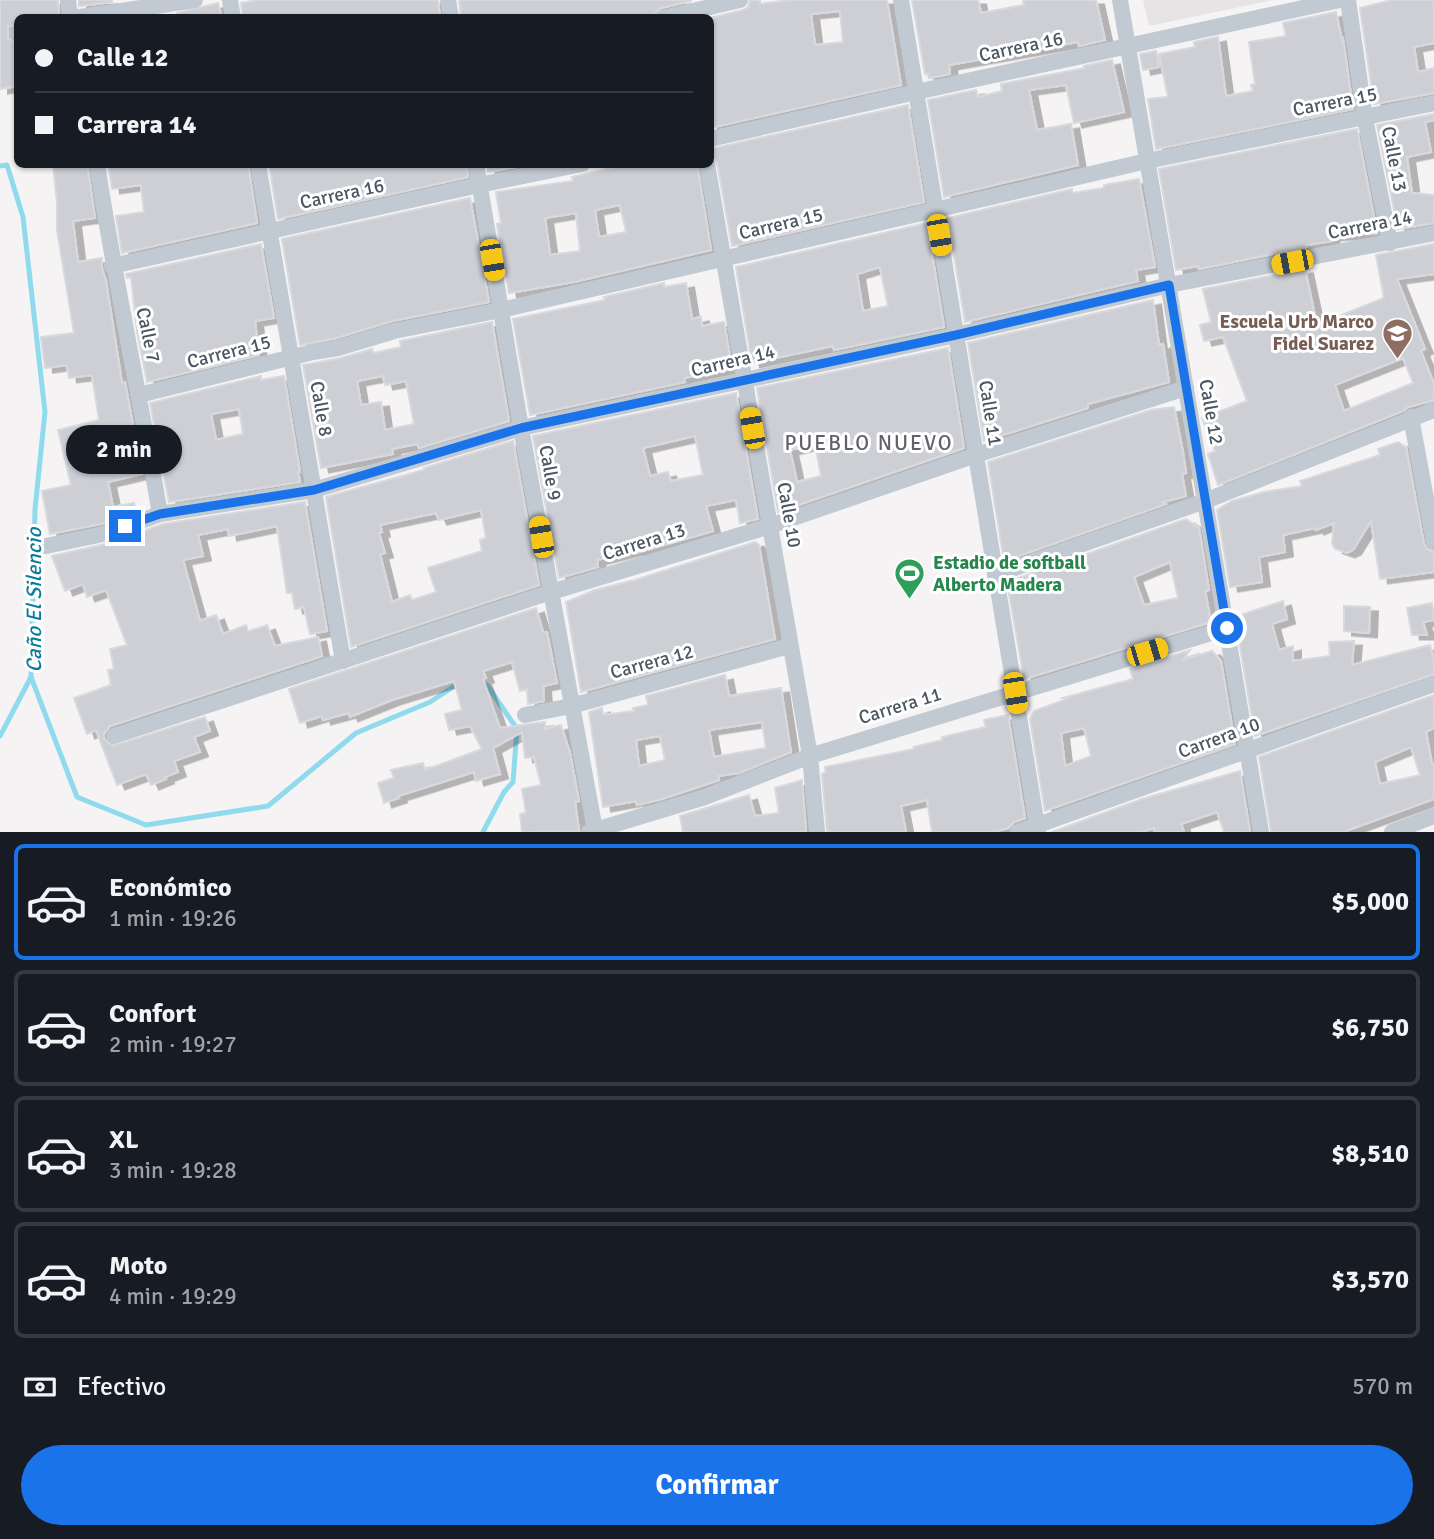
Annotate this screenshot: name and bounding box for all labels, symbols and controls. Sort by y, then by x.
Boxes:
street label: Carrera 16 [977,26,1065,68]
text: Calle 12 [77,42,169,74]
street label: Carrera 15 [1291,82,1379,122]
text: Carrera 14 [77,109,197,141]
street label: Calle 13 [1376,124,1412,194]
street label: Carrera 16 [298,173,386,215]
street label: Carrera 15 [737,203,825,245]
street label: Carrera 14 [1326,205,1414,245]
car [926,212,953,258]
car [479,237,506,283]
car [1270,248,1315,276]
street label: Calle 7 [130,305,166,365]
place label: Escuela Urb Marco Fidel Suarez [1220,310,1374,356]
school or university icon: Escuela Urb Marco Fidel Suarez [1380,316,1414,360]
street label: Carrera 15 [185,330,273,374]
street label: Carrera 14 [689,340,777,382]
street label: Calle 12 [1193,377,1229,447]
street label: Calle 8 [304,379,338,439]
street label: Calle 11 [973,379,1007,447]
car [739,405,766,451]
callout: 2 min [67,424,183,474]
district label: PUEBLO NUEVO [784,430,954,456]
text: 2 min [96,435,152,464]
street label: Calle 9 [533,443,567,503]
street label: Calle 10 [771,480,807,550]
route end [109,510,141,542]
car [528,514,555,560]
street label: Carrera 13 [600,518,688,566]
water label: Caño El Silencio [21,527,47,672]
place label: Estadio de softball Alberto Madera [933,551,1086,597]
sports icon: Estadio de softball Alberto Madera [893,557,927,601]
route start [1211,612,1243,644]
car [1124,636,1171,668]
street label: Carrera 12 [608,639,696,685]
car [1002,671,1029,715]
street label: Carrera 11 [856,682,944,730]
street label: Carrera 10 [1175,712,1263,764]
icon: car [25,871,88,934]
text: Económico [109,872,232,904]
text: $5,000 [1331,886,1409,918]
text: 1 min · 19:26 [109,904,237,933]
icon: car [25,997,88,1060]
text: Confort [109,998,196,1030]
text: $6,750 [1331,1012,1409,1044]
text: 2 min · 19:27 [109,1030,237,1059]
icon: car [25,1123,88,1186]
text: XL [109,1124,139,1156]
text: $8,510 [1331,1138,1409,1170]
text: 3 min · 19:28 [109,1156,237,1185]
icon: car [25,1249,88,1312]
text: Moto [109,1250,167,1282]
text: $3,570 [1331,1264,1409,1296]
text: 4 min · 19:29 [109,1282,237,1311]
icon: cash [21,1368,59,1406]
text: Efectivo [77,1371,166,1403]
text: 570 m [1352,1372,1413,1401]
button: Confirmar [21,1445,1413,1525]

